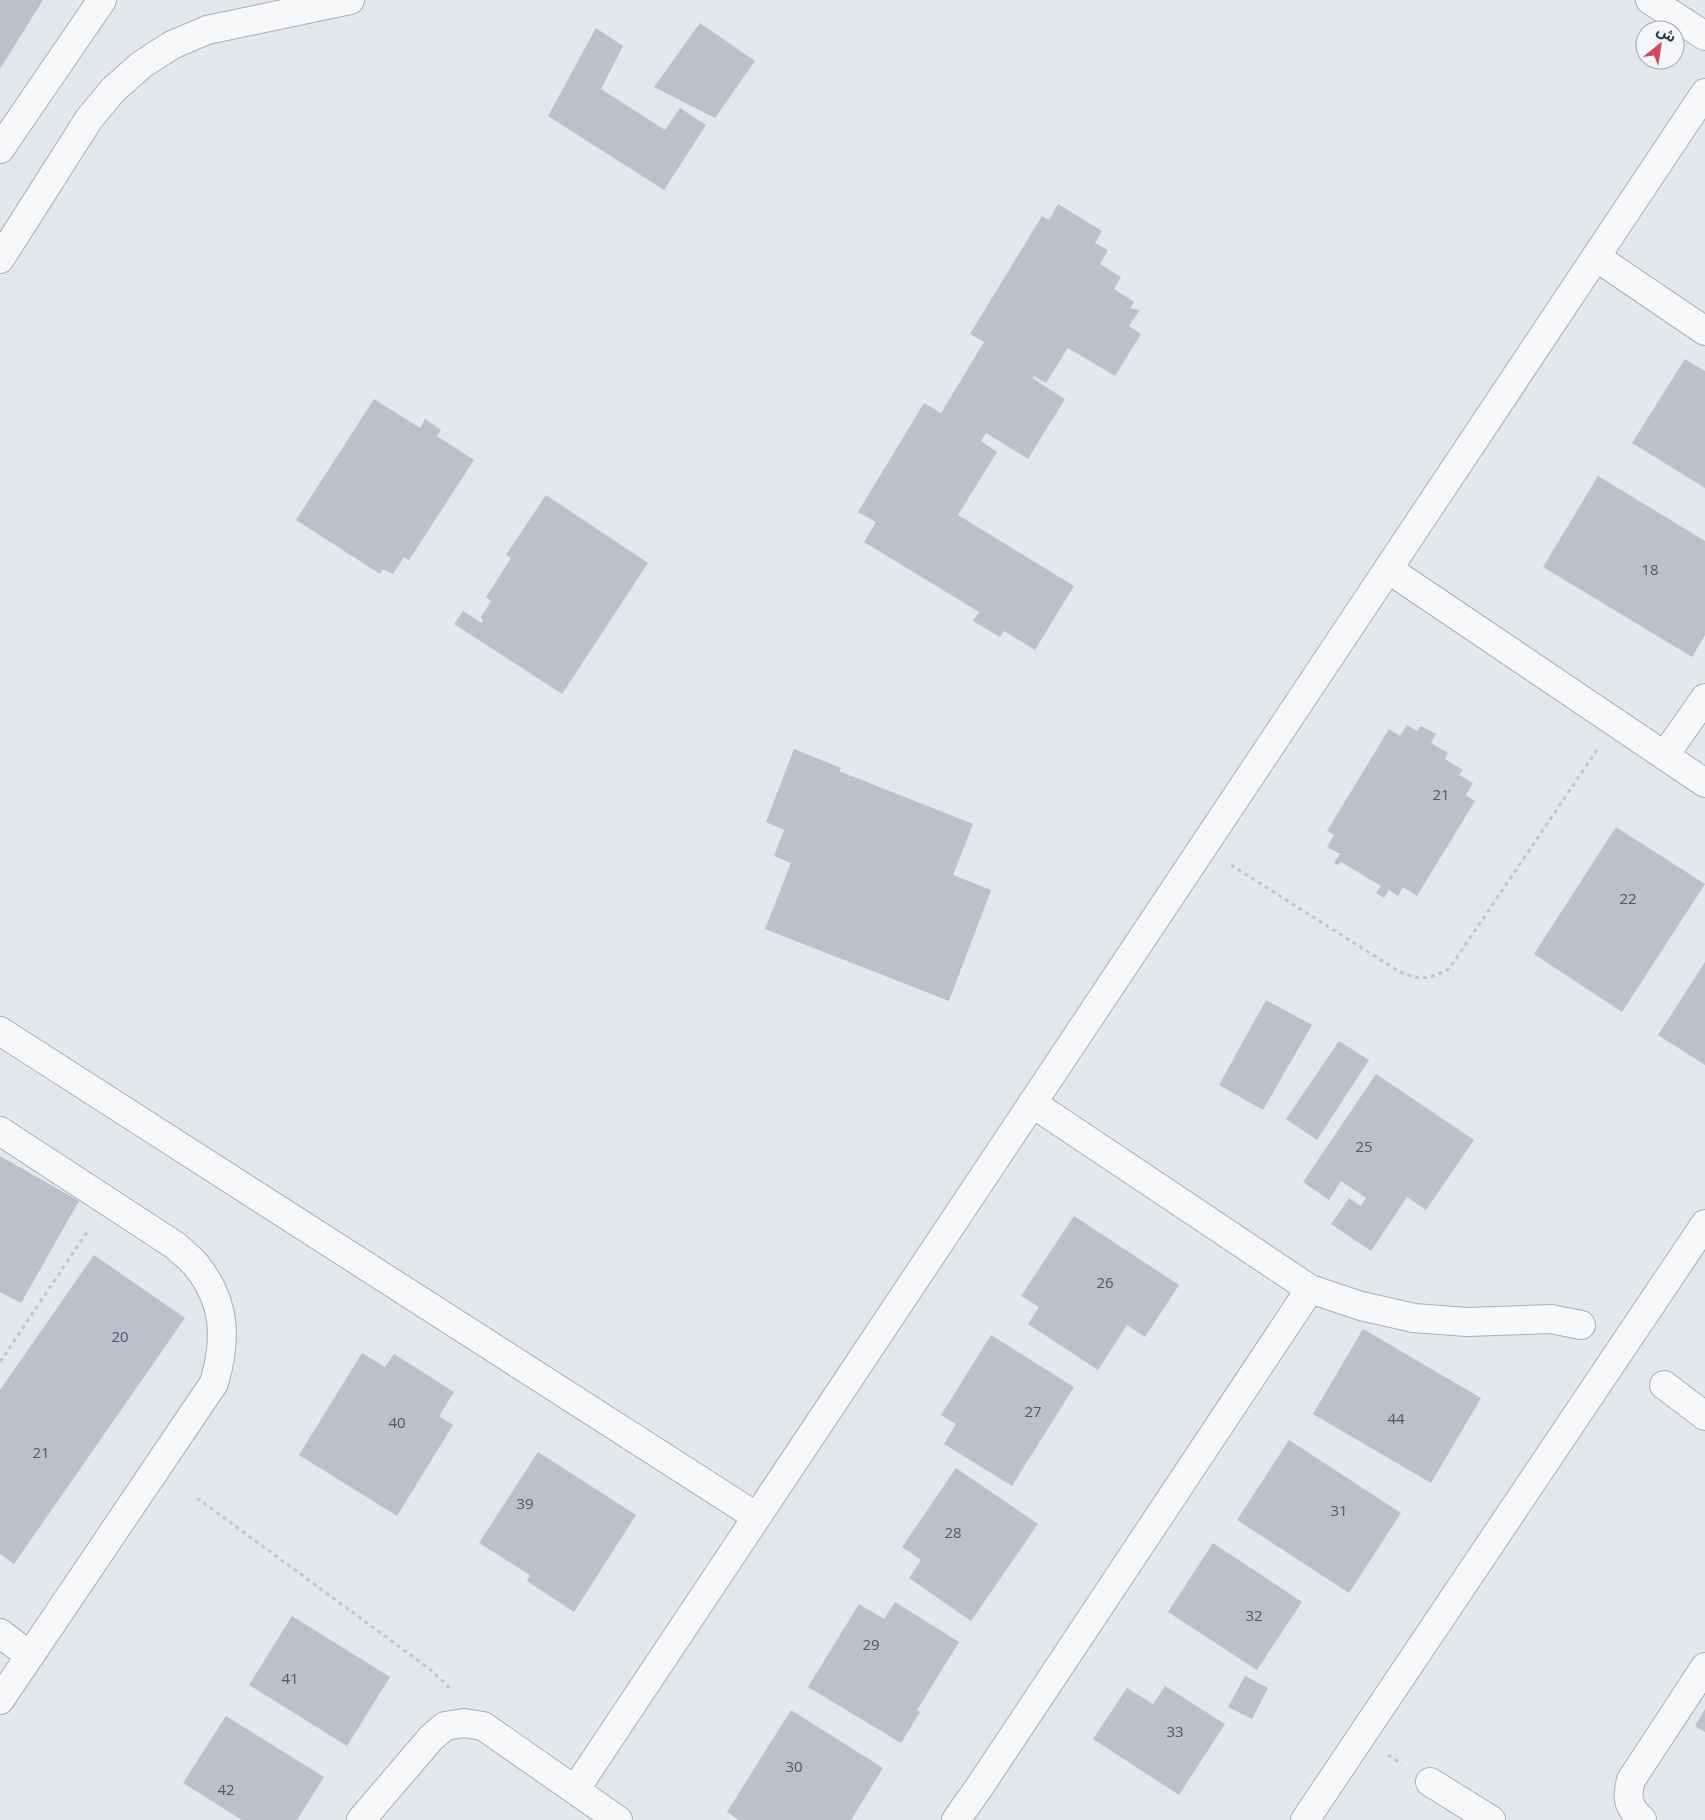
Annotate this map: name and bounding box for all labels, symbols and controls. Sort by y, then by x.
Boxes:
north arrow [1635,20,1685,70]
text: ش [1654,20,1680,46]
house number: 18 [1641,559,1659,579]
house number: 21 [1432,784,1450,804]
house number: 22 [1619,888,1637,908]
house number: 25 [1355,1136,1373,1156]
house number: 26 [1096,1272,1114,1292]
house number: 20 [111,1326,129,1346]
house number: 27 [1024,1401,1042,1421]
house number: 44 [1387,1408,1405,1428]
house number: 40 [388,1412,406,1432]
house number: 21 [32,1442,50,1462]
house number: 39 [516,1493,534,1513]
house number: 31 [1330,1500,1348,1520]
house number: 28 [944,1522,962,1542]
house number: 32 [1245,1605,1263,1625]
house number: 29 [862,1634,880,1654]
house number: 41 [281,1668,299,1688]
house number: 33 [1166,1721,1184,1741]
house number: 30 [785,1756,803,1776]
house number: 42 [217,1779,235,1799]

